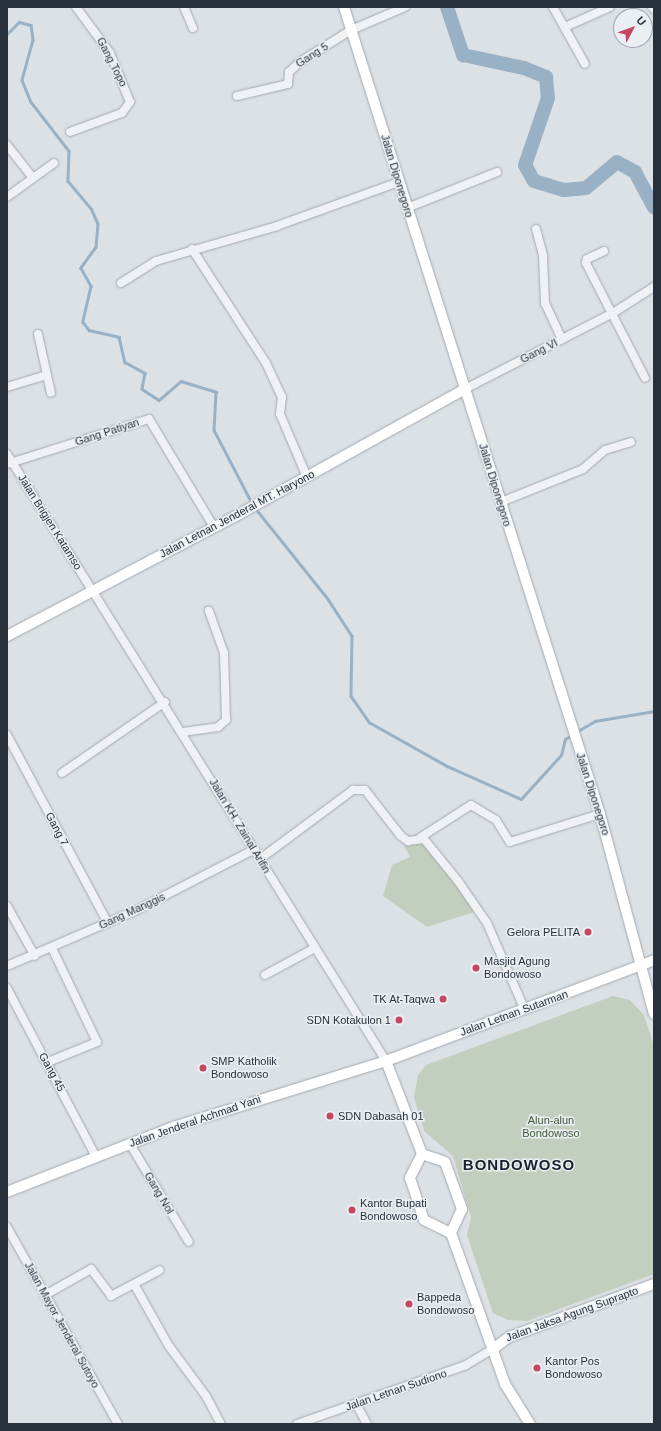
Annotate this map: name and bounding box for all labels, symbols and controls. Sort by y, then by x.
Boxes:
north arrow [613,8,653,48]
text: U [634,14,648,28]
street label: Gang Topo [94,35,130,89]
street label: Gang 5 [293,40,331,70]
street label: Jalan Diponegoro [378,133,416,219]
street label: Gang VI [518,336,560,366]
street label: Gang Patiyan [73,415,141,449]
street label: Jalan Diponegoro [476,442,514,528]
street label: Jalan Letnan Jenderal MT. Haryono [157,467,317,561]
street label: Jalan Brigjen Katamso [15,472,85,572]
street label: Jalan Diponegoro [573,751,613,837]
street label: Jalan KH. Zainal Arifin [206,776,274,876]
street label: Gang 7 [43,810,71,848]
street label: Gang Manggis [97,890,167,932]
place label: Gelora PELITA [507,925,580,939]
marker: Gelora PELITA [583,927,593,937]
place label: Masjid Agung Bondowoso [484,955,551,981]
marker: Masjid Agung Bondowoso [471,963,481,973]
street label: Jalan Letnan Sutarman [458,987,570,1039]
place label: TK At-Taqwa [372,992,435,1006]
marker: TK At-Taqwa [438,994,448,1004]
place label: SDN Kotakulon 1 [307,1013,391,1027]
marker: SDN Kotakulon 1 [394,1015,404,1025]
street label: Gang 45 [36,1050,68,1094]
place label: SMP Katholik Bondowoso [211,1055,277,1081]
marker: SMP Katholik Bondowoso [198,1063,208,1073]
street label: Jalan Jenderal Achmad Yani [127,1092,263,1150]
place label: SDN Dabasah 01 [338,1109,424,1123]
marker: SDN Dabasah 01 [325,1111,335,1121]
park label: Alun-alun Bondowoso [522,1114,580,1140]
district label: BONDOWOSO [463,1156,575,1174]
street label: Gang Nol [141,1170,177,1216]
place label: Kantor Bupati Bondowoso [360,1197,427,1223]
marker: Kantor Bupati Bondowoso [347,1205,357,1215]
street label: Jalan Mayor Jenderal Sutoyo [22,1259,102,1391]
street label: Jalan Jaksa Agung Suprapto [504,1284,640,1344]
place label: Bappeda Bondowoso [417,1291,474,1317]
marker: Bappeda Bondowoso [404,1299,414,1309]
place label: Kantor Pos Bondowoso [545,1355,602,1381]
marker: Kantor Pos Bondowoso [532,1363,542,1373]
street label: Jalan Letnan Sudiono [344,1366,448,1414]

